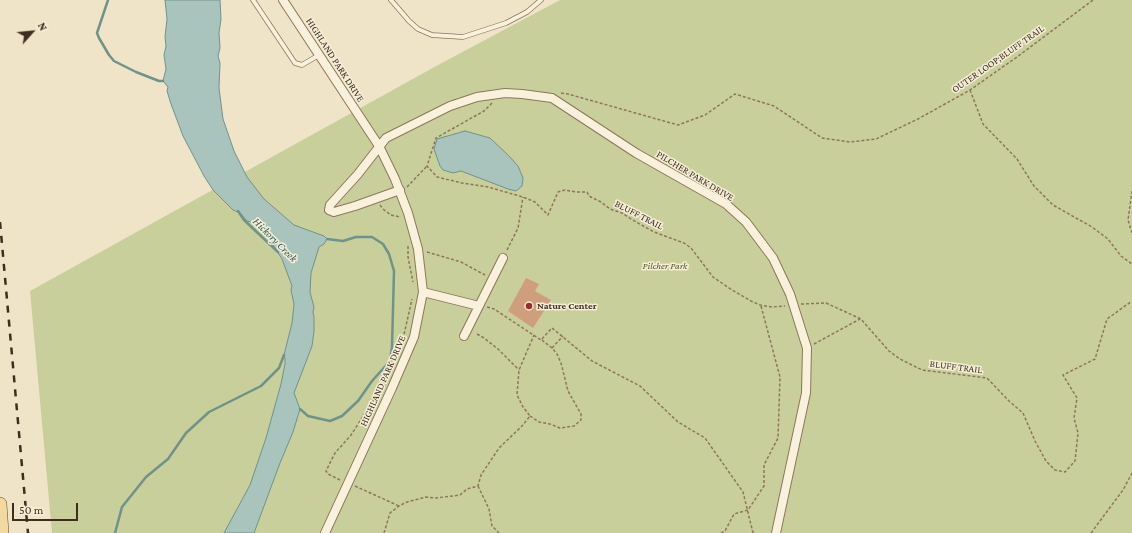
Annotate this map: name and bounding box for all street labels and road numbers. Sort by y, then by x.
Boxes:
street label: HIGHLAND PARK DRIVE [303,16,367,104]
street label: OUTER LOOP;BLUFF TRAIL [949,22,1047,96]
street label: PILCHER PARK DRIVE [654,148,736,204]
street label: BLUFF TRAIL [613,198,665,232]
street label: HIGHLAND PARK DRIVE [358,334,408,428]
street label: BLUFF TRAIL [929,358,983,376]

